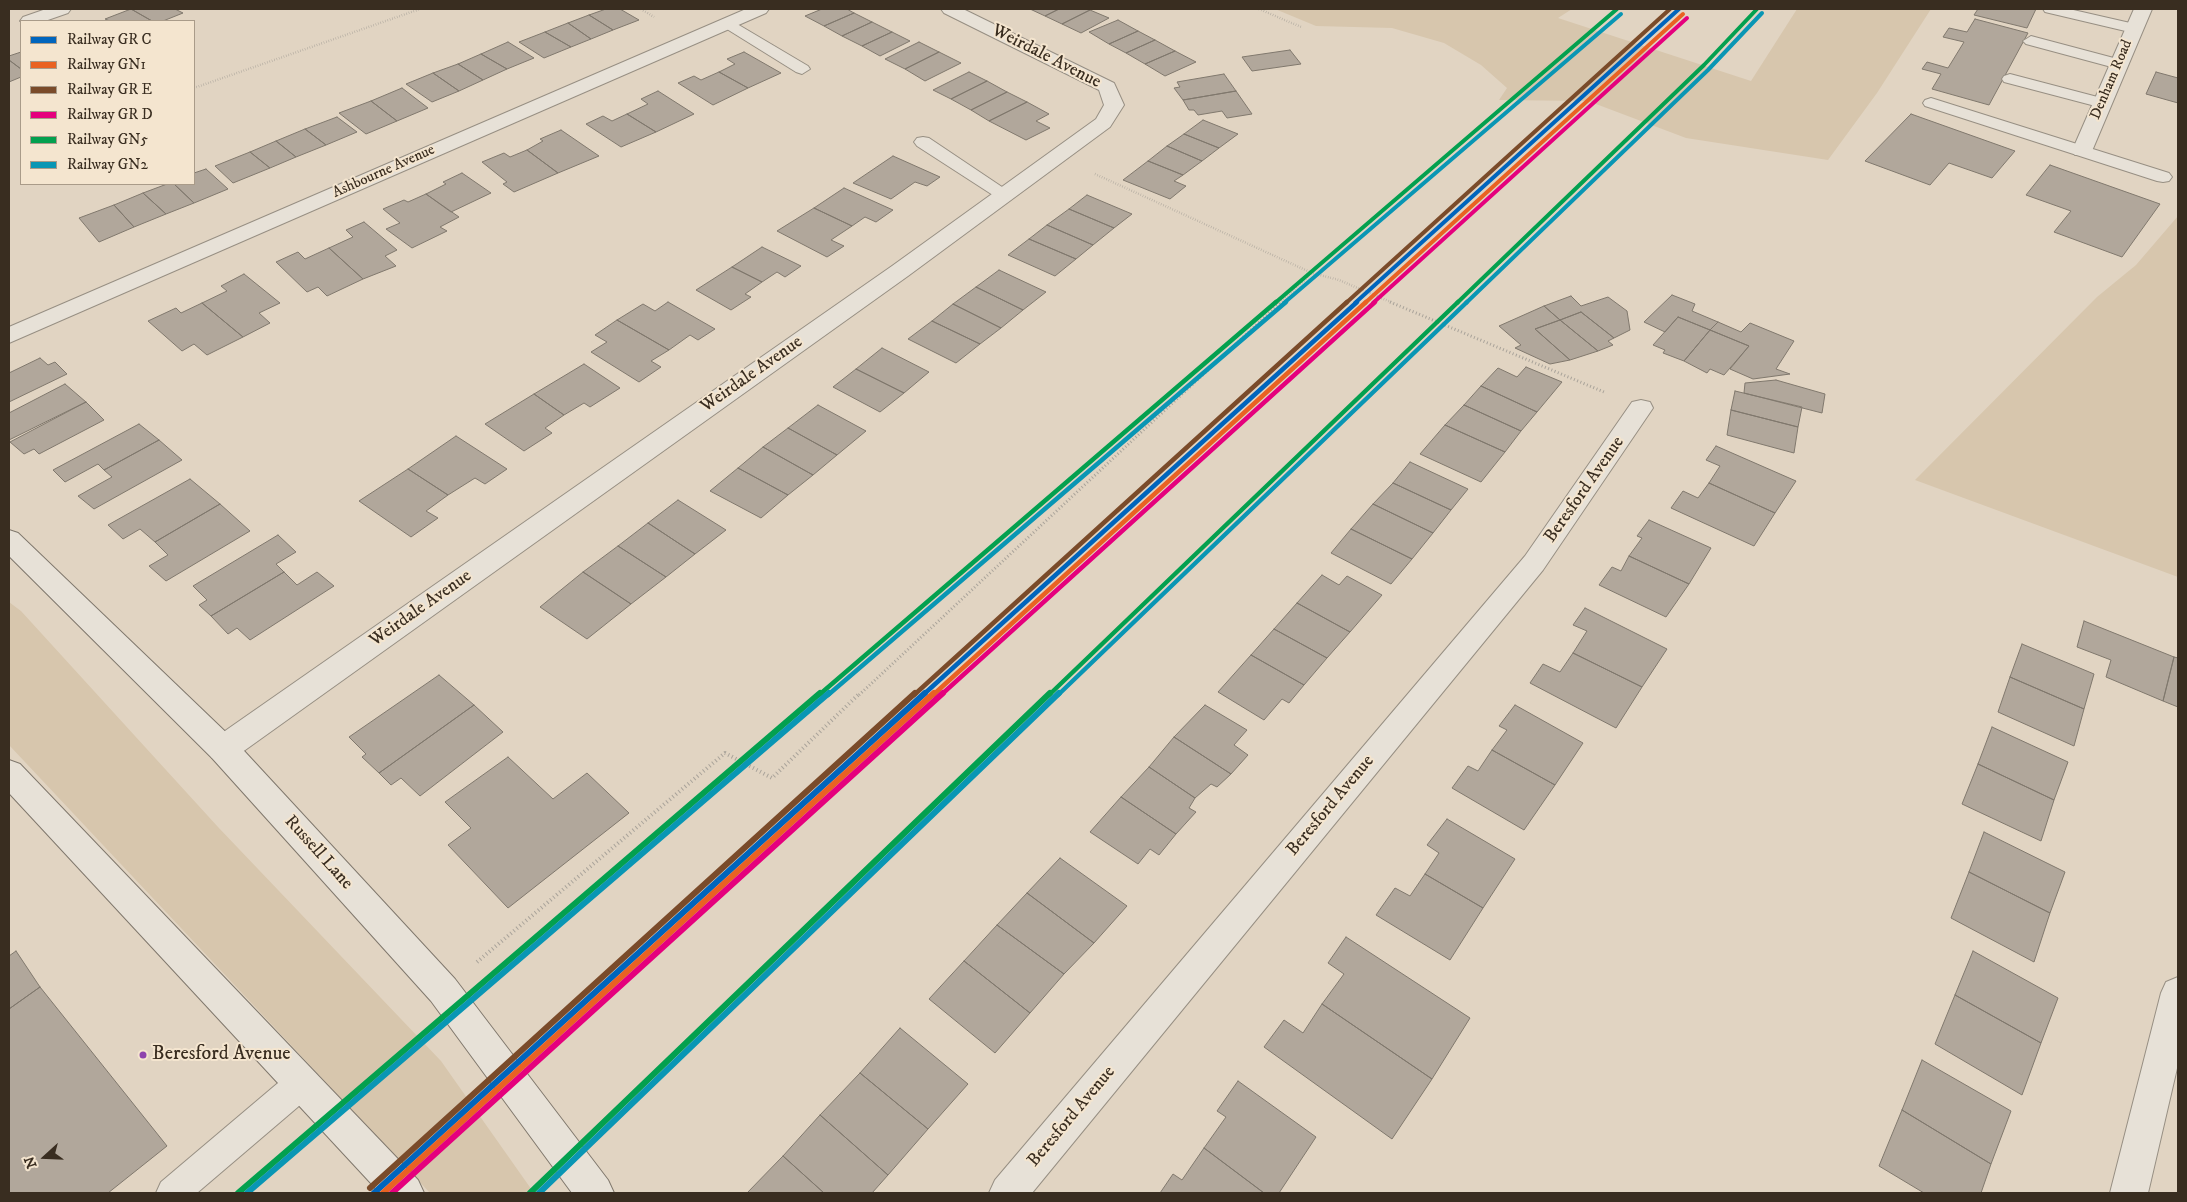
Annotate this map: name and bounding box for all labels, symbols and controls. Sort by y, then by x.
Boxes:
legend [20,20,195,185]
street label: Weirdale Avenue [988,20,1104,94]
text: Railway GR C [67,30,151,49]
street label: Denham Road [2087,37,2137,123]
text: Railway GN1 [67,55,146,74]
text: Railway GR E [67,80,152,99]
text: Railway GR D [67,105,153,124]
text: Railway GN5 [67,130,148,149]
street label: Ashbourne Avenue [330,141,438,203]
text: Railway GN2 [67,155,148,174]
street label: Weirdale Avenue [697,332,807,418]
street label: Beresford Avenue [1540,433,1630,547]
street label: Weirdale Avenue [366,566,476,652]
street label: Beresford Avenue [1283,751,1379,861]
street label: Russell Lane [279,812,357,894]
place label: Beresford Avenue [152,1043,291,1067]
marker: Beresford Avenue [138,1050,148,1060]
street label: Beresford Avenue [1024,1062,1120,1172]
north arrow [20,1132,70,1182]
text: N [20,1154,41,1171]

